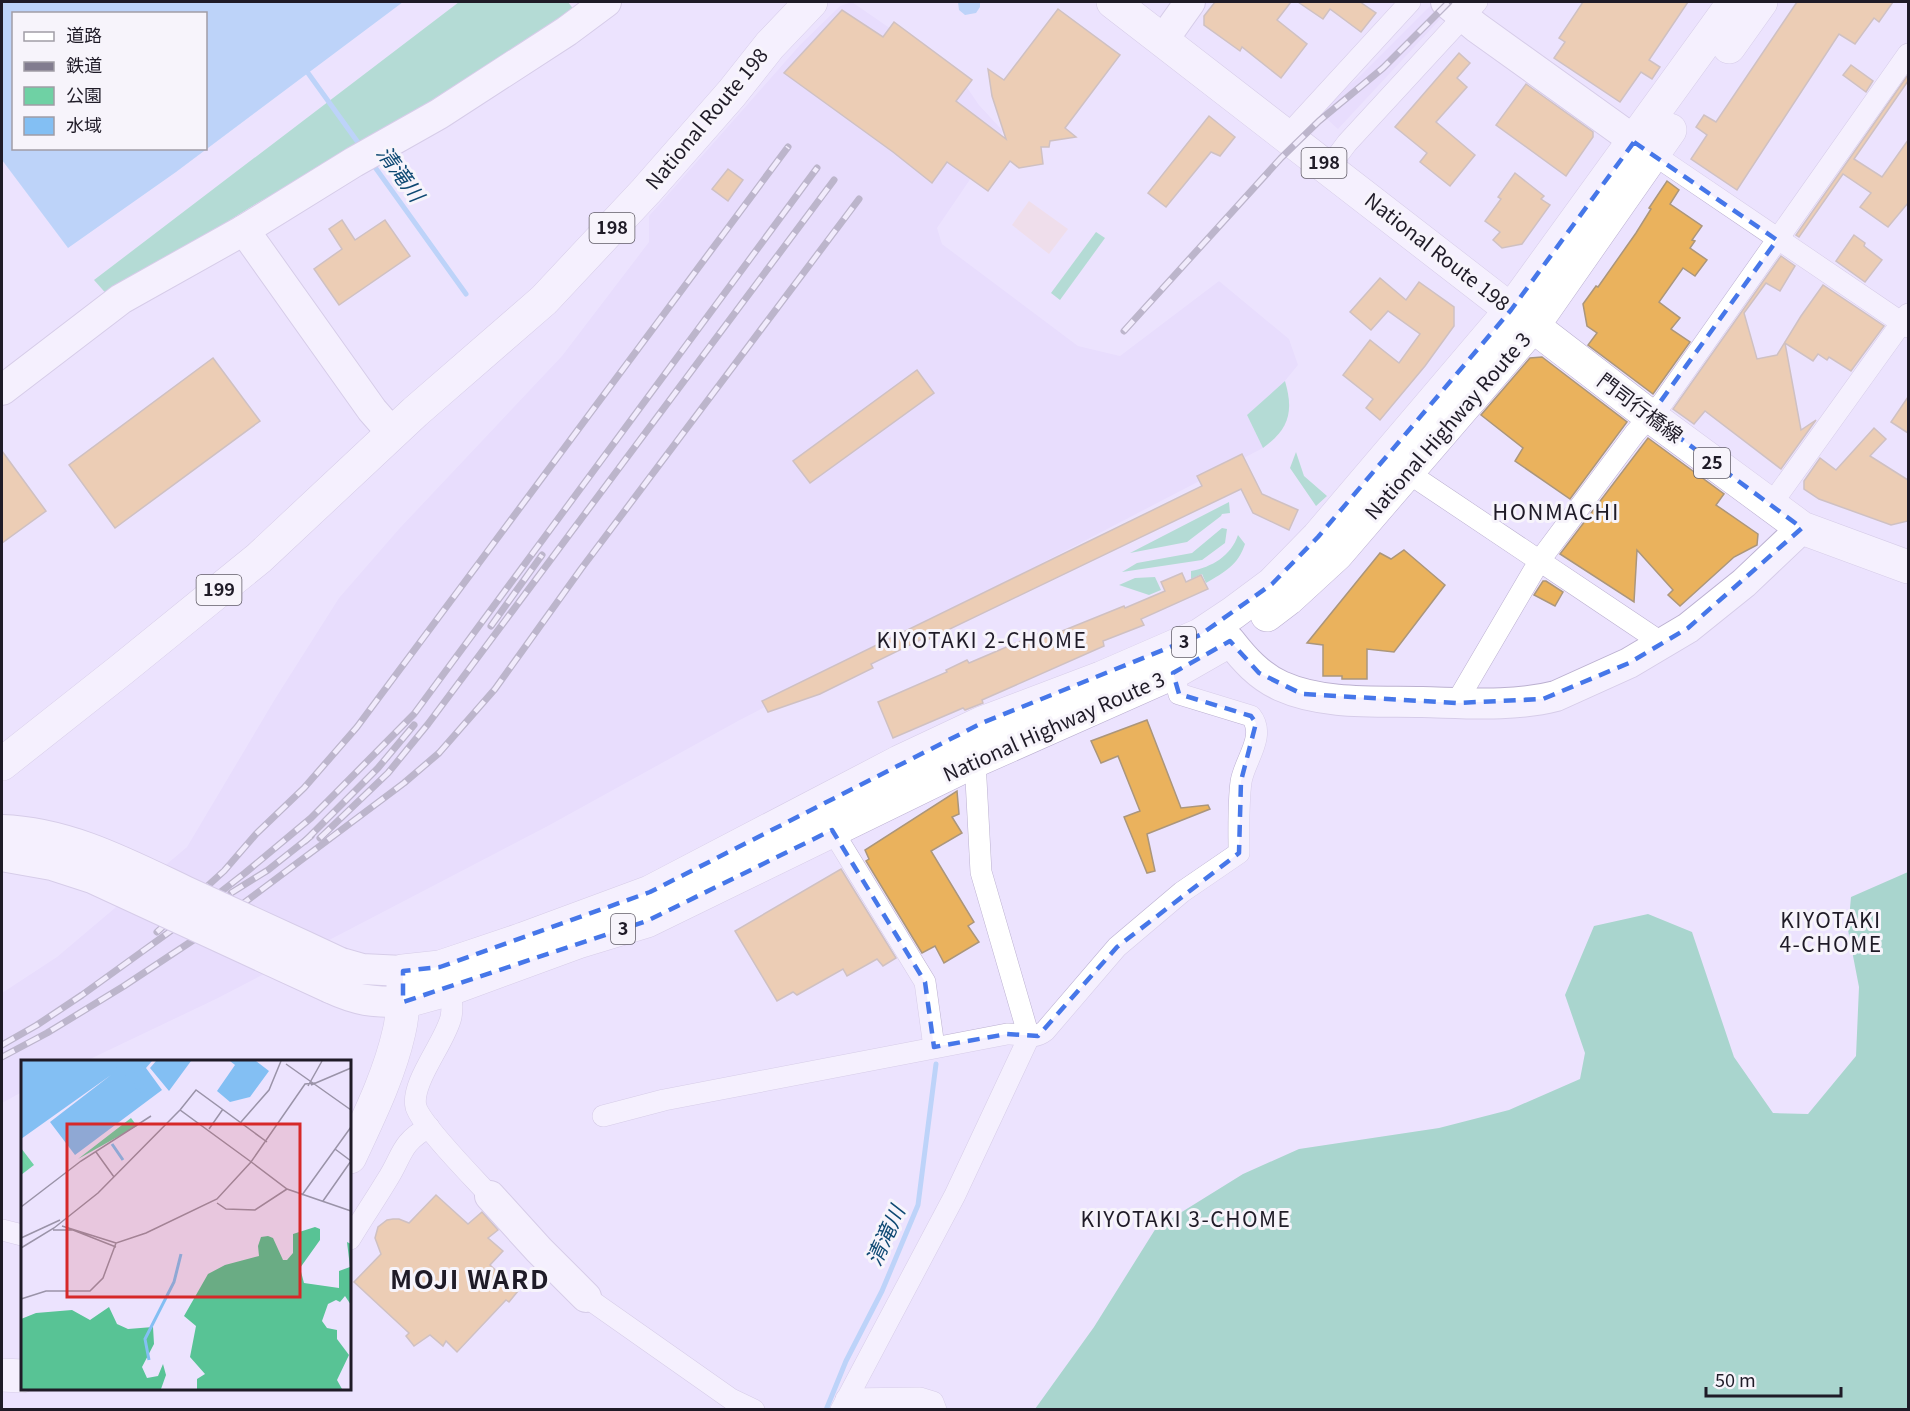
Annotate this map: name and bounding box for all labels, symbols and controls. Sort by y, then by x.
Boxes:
legend [12,12,207,150]
text: 道路 [66,21,102,47]
street label: National Route 198 [638,41,774,195]
text: 鉄道 [66,51,102,77]
text: 公園 [66,81,102,107]
text: 水域 [66,111,102,137]
water label: 清滝川 [371,139,433,209]
road number: 198 [1302,148,1346,178]
street label: National Route 198 [1359,185,1517,317]
road number: 198 [590,213,634,243]
street label: National Highway Route 3 [1357,325,1537,525]
street label: 門司行橋線 [1592,365,1690,448]
road number: 25 [1694,448,1730,478]
district label: HONMACHI [1492,494,1620,526]
road number: 199 [196,575,242,605]
district label: KIYOTAKI 2-CHOME [877,624,1087,654]
road number: 3 [1172,627,1196,657]
street label: National Highway Route 3 [938,664,1169,788]
district label: KIYOTAKI 4-CHOME [1779,904,1883,958]
road number: 3 [611,914,635,944]
inset map [21,1060,351,1390]
water label: 清滝川 [858,1198,912,1270]
district label: KIYOTAKI 3-CHOME [1081,1203,1291,1233]
district label: MOJI WARD [390,1259,550,1296]
scale bar [1706,1360,1841,1398]
text: 50 m [1715,1366,1756,1392]

